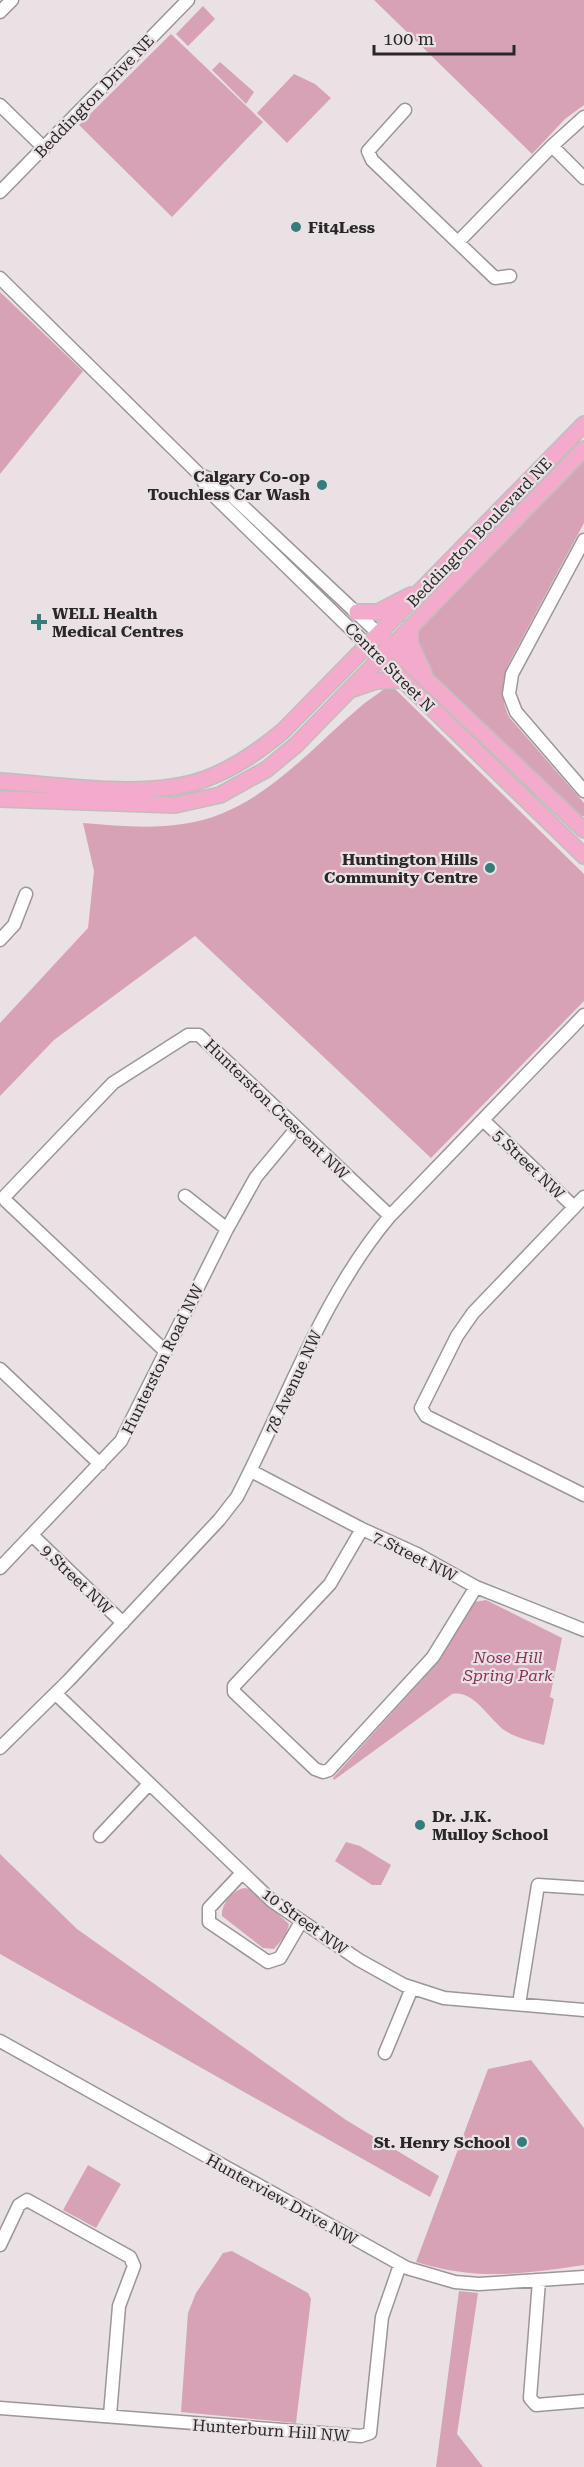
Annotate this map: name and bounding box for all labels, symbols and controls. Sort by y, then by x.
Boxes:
scale bar [374,18,514,56]
text: 100 m [383,28,434,49]
street label: Beddington Drive NE [31,31,158,162]
place label: Fit4Less [308,218,375,237]
marker: Fit4Less [289,220,303,234]
street label: Beddington Boulevard NE [403,454,556,611]
place label: Calgary Co-op Touchless Car Wash [148,467,310,504]
marker: Calgary Co-op Touchless Car Wash [315,478,329,492]
place label: WELL Health Medical Centres [52,604,183,641]
marker: WELL Health Medical Centres [30,613,48,631]
street label: Centre Street N [341,619,438,716]
place label: Huntington Hills Community Centre [324,850,478,887]
marker: Huntington Hills Community Centre [483,861,497,875]
street label: Hunterston Crescent NW [200,1035,353,1184]
street label: 5 Street NW [489,1126,569,1204]
street label: Hunterston Road NW [118,1280,207,1437]
street label: 78 Avenue NW [261,1327,326,1437]
street label: 7 Street NW [369,1527,461,1586]
street label: 9 Street NW [37,1541,117,1619]
park label: Nose Hill Spring Park [462,1648,553,1685]
place label: Dr. J.K. Mulloy School [432,1807,549,1844]
marker: Dr. J.K. Mulloy School [413,1818,427,1832]
street label: 10 Street NW [258,1884,352,1959]
place label: St. Henry School [374,2133,511,2152]
marker: St. Henry School [515,2135,529,2149]
street label: Hunterview Drive NW [203,2150,361,2249]
street label: Hunterburn Hill NW [192,2416,351,2446]

